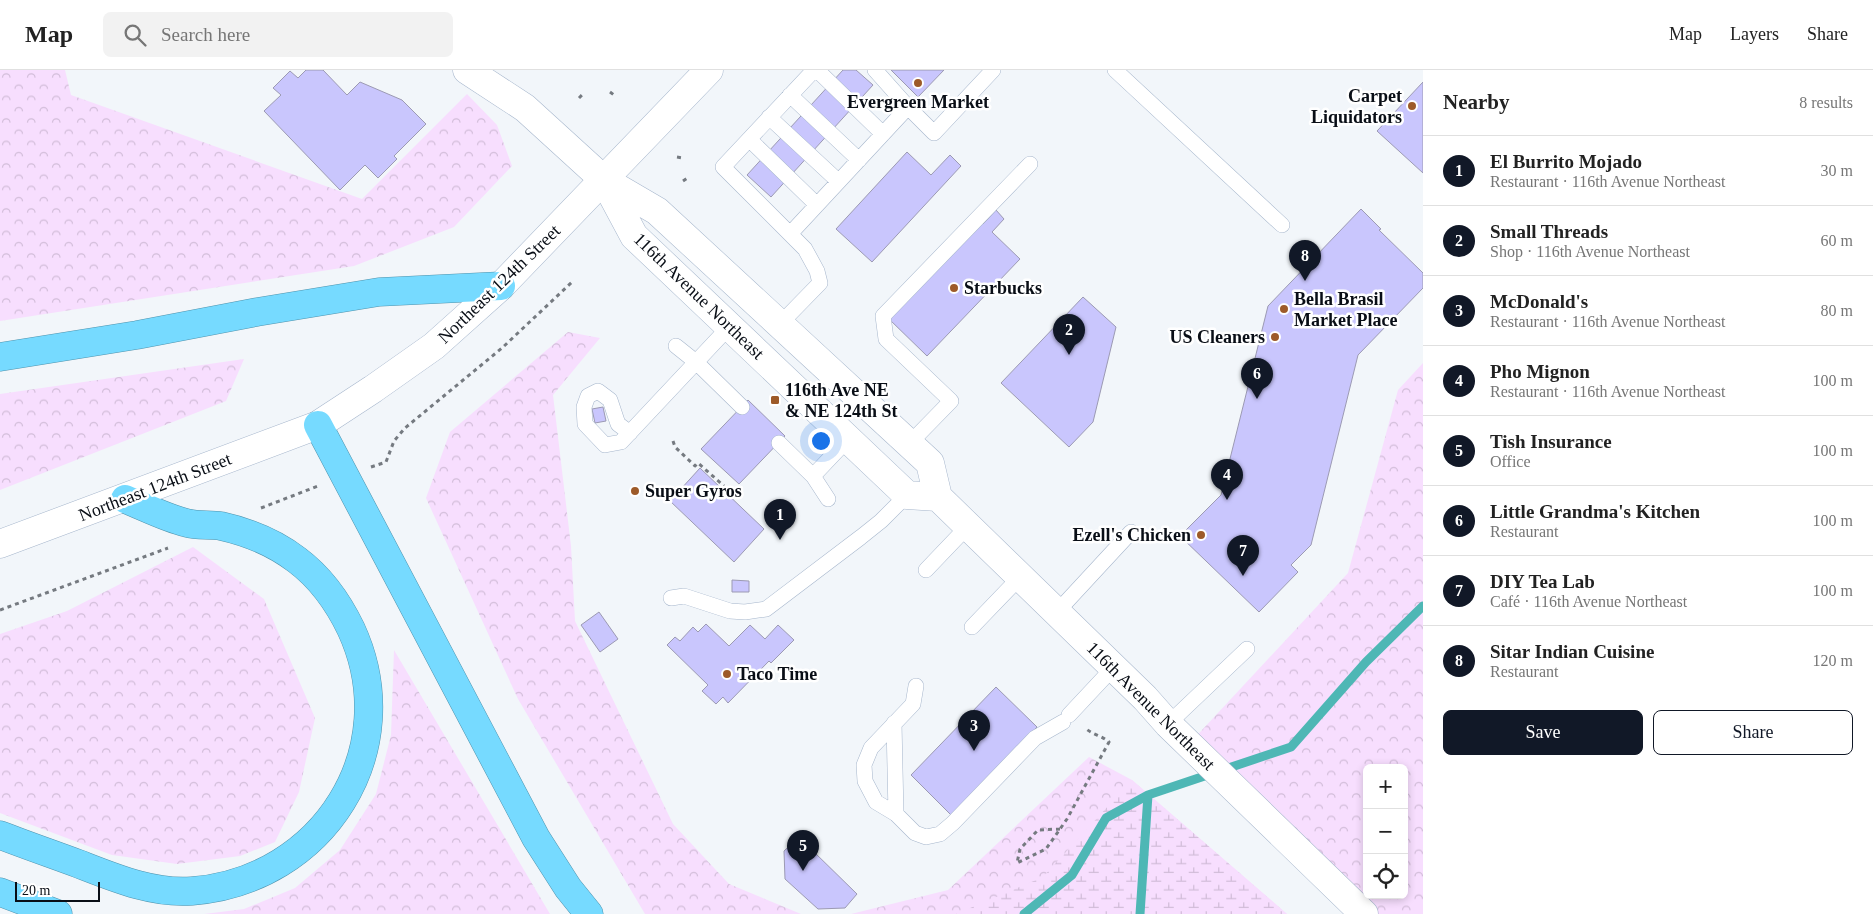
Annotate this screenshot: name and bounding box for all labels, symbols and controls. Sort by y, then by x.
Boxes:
search box [103,12,453,57]
text: Map [25,21,73,47]
icon: search [121,21,149,49]
text: Search here [161,24,250,45]
text: Map [1669,24,1702,44]
text: Layers [1730,24,1779,44]
text: Share [1807,24,1848,44]
marker: Evergreen Market [912,77,924,89]
place label: Carpet Liquidators [1311,86,1402,127]
text: Nearby [1443,90,1510,114]
place label: Evergreen Market [847,92,989,112]
text: 8 results [1799,94,1853,111]
marker: Carpet Liquidators [1406,100,1418,112]
text: El Burrito Mojado [1490,151,1642,172]
text: 1 [1455,162,1463,179]
text: 30 m [1821,162,1853,179]
text: Restaurant · 116th Avenue Northeast [1490,173,1726,190]
street label: Northeast 124th Street [434,221,564,347]
text: Small Threads [1490,221,1608,242]
street label: 116th Avenue Northeast [630,229,768,363]
text: 2 [1455,232,1463,249]
text: 60 m [1821,232,1853,249]
pin: 8 [1289,240,1321,281]
text: Shop · 116th Avenue Northeast [1490,243,1690,260]
place label: Starbucks [964,278,1042,298]
marker: Starbucks [948,282,960,294]
place label: Bella Brasil Market Place [1294,289,1397,330]
text: McDonald's [1490,291,1588,312]
text: 3 [1455,302,1463,319]
text: 80 m [1821,302,1853,319]
marker: Bella Brasil Market Place [1278,303,1290,315]
text: Restaurant · 116th Avenue Northeast [1490,313,1726,330]
pin: 2 [1053,314,1085,355]
place label: US Cleaners [1170,327,1265,347]
marker: US Cleaners [1269,331,1281,343]
pin: 6 [1241,358,1273,399]
text: Pho Mignon [1490,361,1590,382]
text: 4 [1455,372,1463,389]
text: 100 m [1813,372,1853,389]
place label: 116th Ave NE & NE 124th St [785,380,898,421]
text: Restaurant · 116th Avenue Northeast [1490,383,1726,400]
marker: 116th Ave NE & NE 124th St [769,394,781,406]
your location [808,428,834,454]
text: Tish Insurance [1490,431,1612,452]
text: 5 [1455,442,1463,459]
text: 100 m [1813,442,1853,459]
street label: Northeast 124th Street [76,449,234,525]
text: Office [1490,453,1531,470]
pin: 4 [1211,459,1243,500]
place label: Super Gyros [645,481,742,501]
marker: Super Gyros [629,485,641,497]
pin: 1 [764,499,796,540]
text: Little Grandma's Kitchen [1490,501,1700,522]
text: 6 [1455,512,1463,529]
text: 100 m [1813,512,1853,529]
text: Restaurant [1490,523,1558,540]
place label: Ezell's Chicken [1072,525,1191,545]
marker: Ezell's Chicken [1195,529,1207,541]
pin: 7 [1227,535,1259,576]
text: DIY Tea Lab [1490,571,1595,592]
text: 7 [1455,582,1463,599]
text: 100 m [1813,582,1853,599]
text: Café · 116th Avenue Northeast [1490,593,1687,610]
street label: 116th Avenue Northeast [1083,638,1219,774]
text: Sitar Indian Cuisine [1490,641,1654,662]
text: 8 [1455,652,1463,669]
text: 120 m [1813,652,1853,669]
text: Restaurant [1490,663,1558,680]
place label: Taco Time [737,664,817,684]
marker: Taco Time [721,668,733,680]
pin: 3 [958,710,990,751]
button: Save [1443,710,1643,755]
button: Share [1653,710,1853,755]
map controls [1363,764,1408,899]
button: + [1363,764,1408,809]
button: − [1363,809,1408,854]
pin: 5 [787,830,819,871]
button: locate [1363,854,1408,899]
scale bar [15,879,100,902]
text: 20 m [22,883,50,898]

